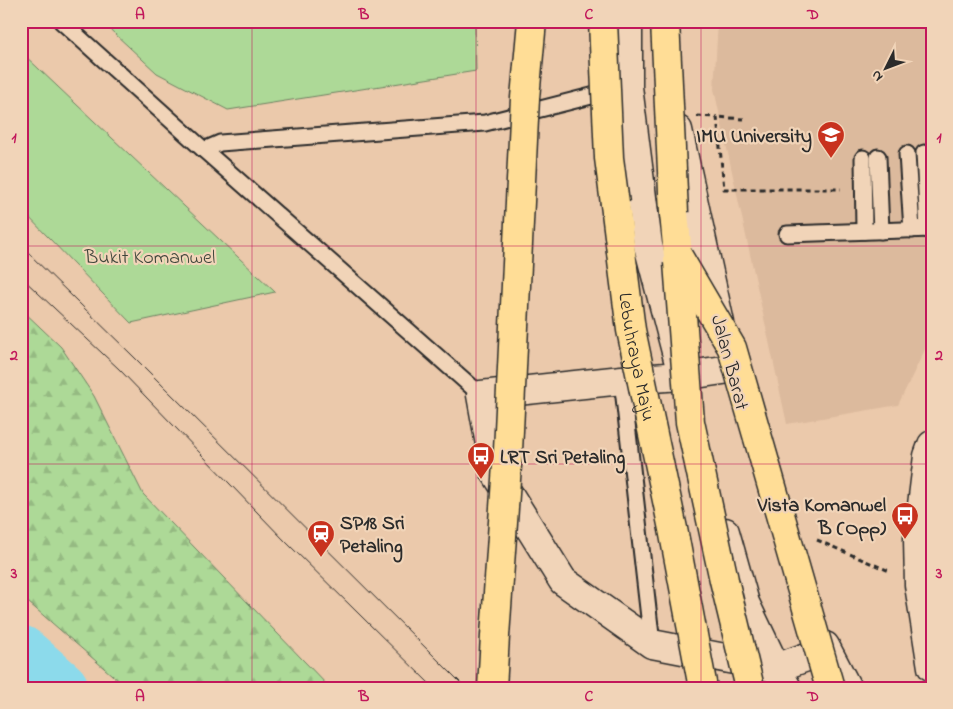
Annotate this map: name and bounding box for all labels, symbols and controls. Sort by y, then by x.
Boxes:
text: A [135,3,145,27]
text: B [358,3,370,27]
text: C [585,3,594,27]
text: D [806,3,819,27]
north arrow [860,42,910,92]
text: N [866,65,888,86]
school or university icon: IMU University [816,120,846,159]
place label: IMU University [696,123,812,153]
text: 1 [11,126,17,150]
text: 1 [936,126,942,150]
park label: Bukit Komanwel [84,244,215,273]
street label: Lebuhraya Maju [609,291,662,424]
street label: Jalan Barat [702,312,755,414]
text: 2 [9,344,18,368]
text: 2 [934,344,943,368]
bus stop icon: LRT Sri Petaling [466,441,496,480]
place label: LRT Sri Petaling [500,444,625,474]
place label: Vista Komanwel B (Opp) [757,492,886,544]
bus stop icon: Vista Komanwel B (Opp) [890,501,920,540]
place label: SP18 Sri Petaling [340,510,405,563]
station icon: SP18 Sri Petaling [306,519,336,558]
text: 3 [10,562,18,586]
text: 3 [935,562,943,586]
text: A [135,685,145,709]
text: B [358,685,370,709]
text: C [585,685,594,709]
text: D [806,685,819,709]

